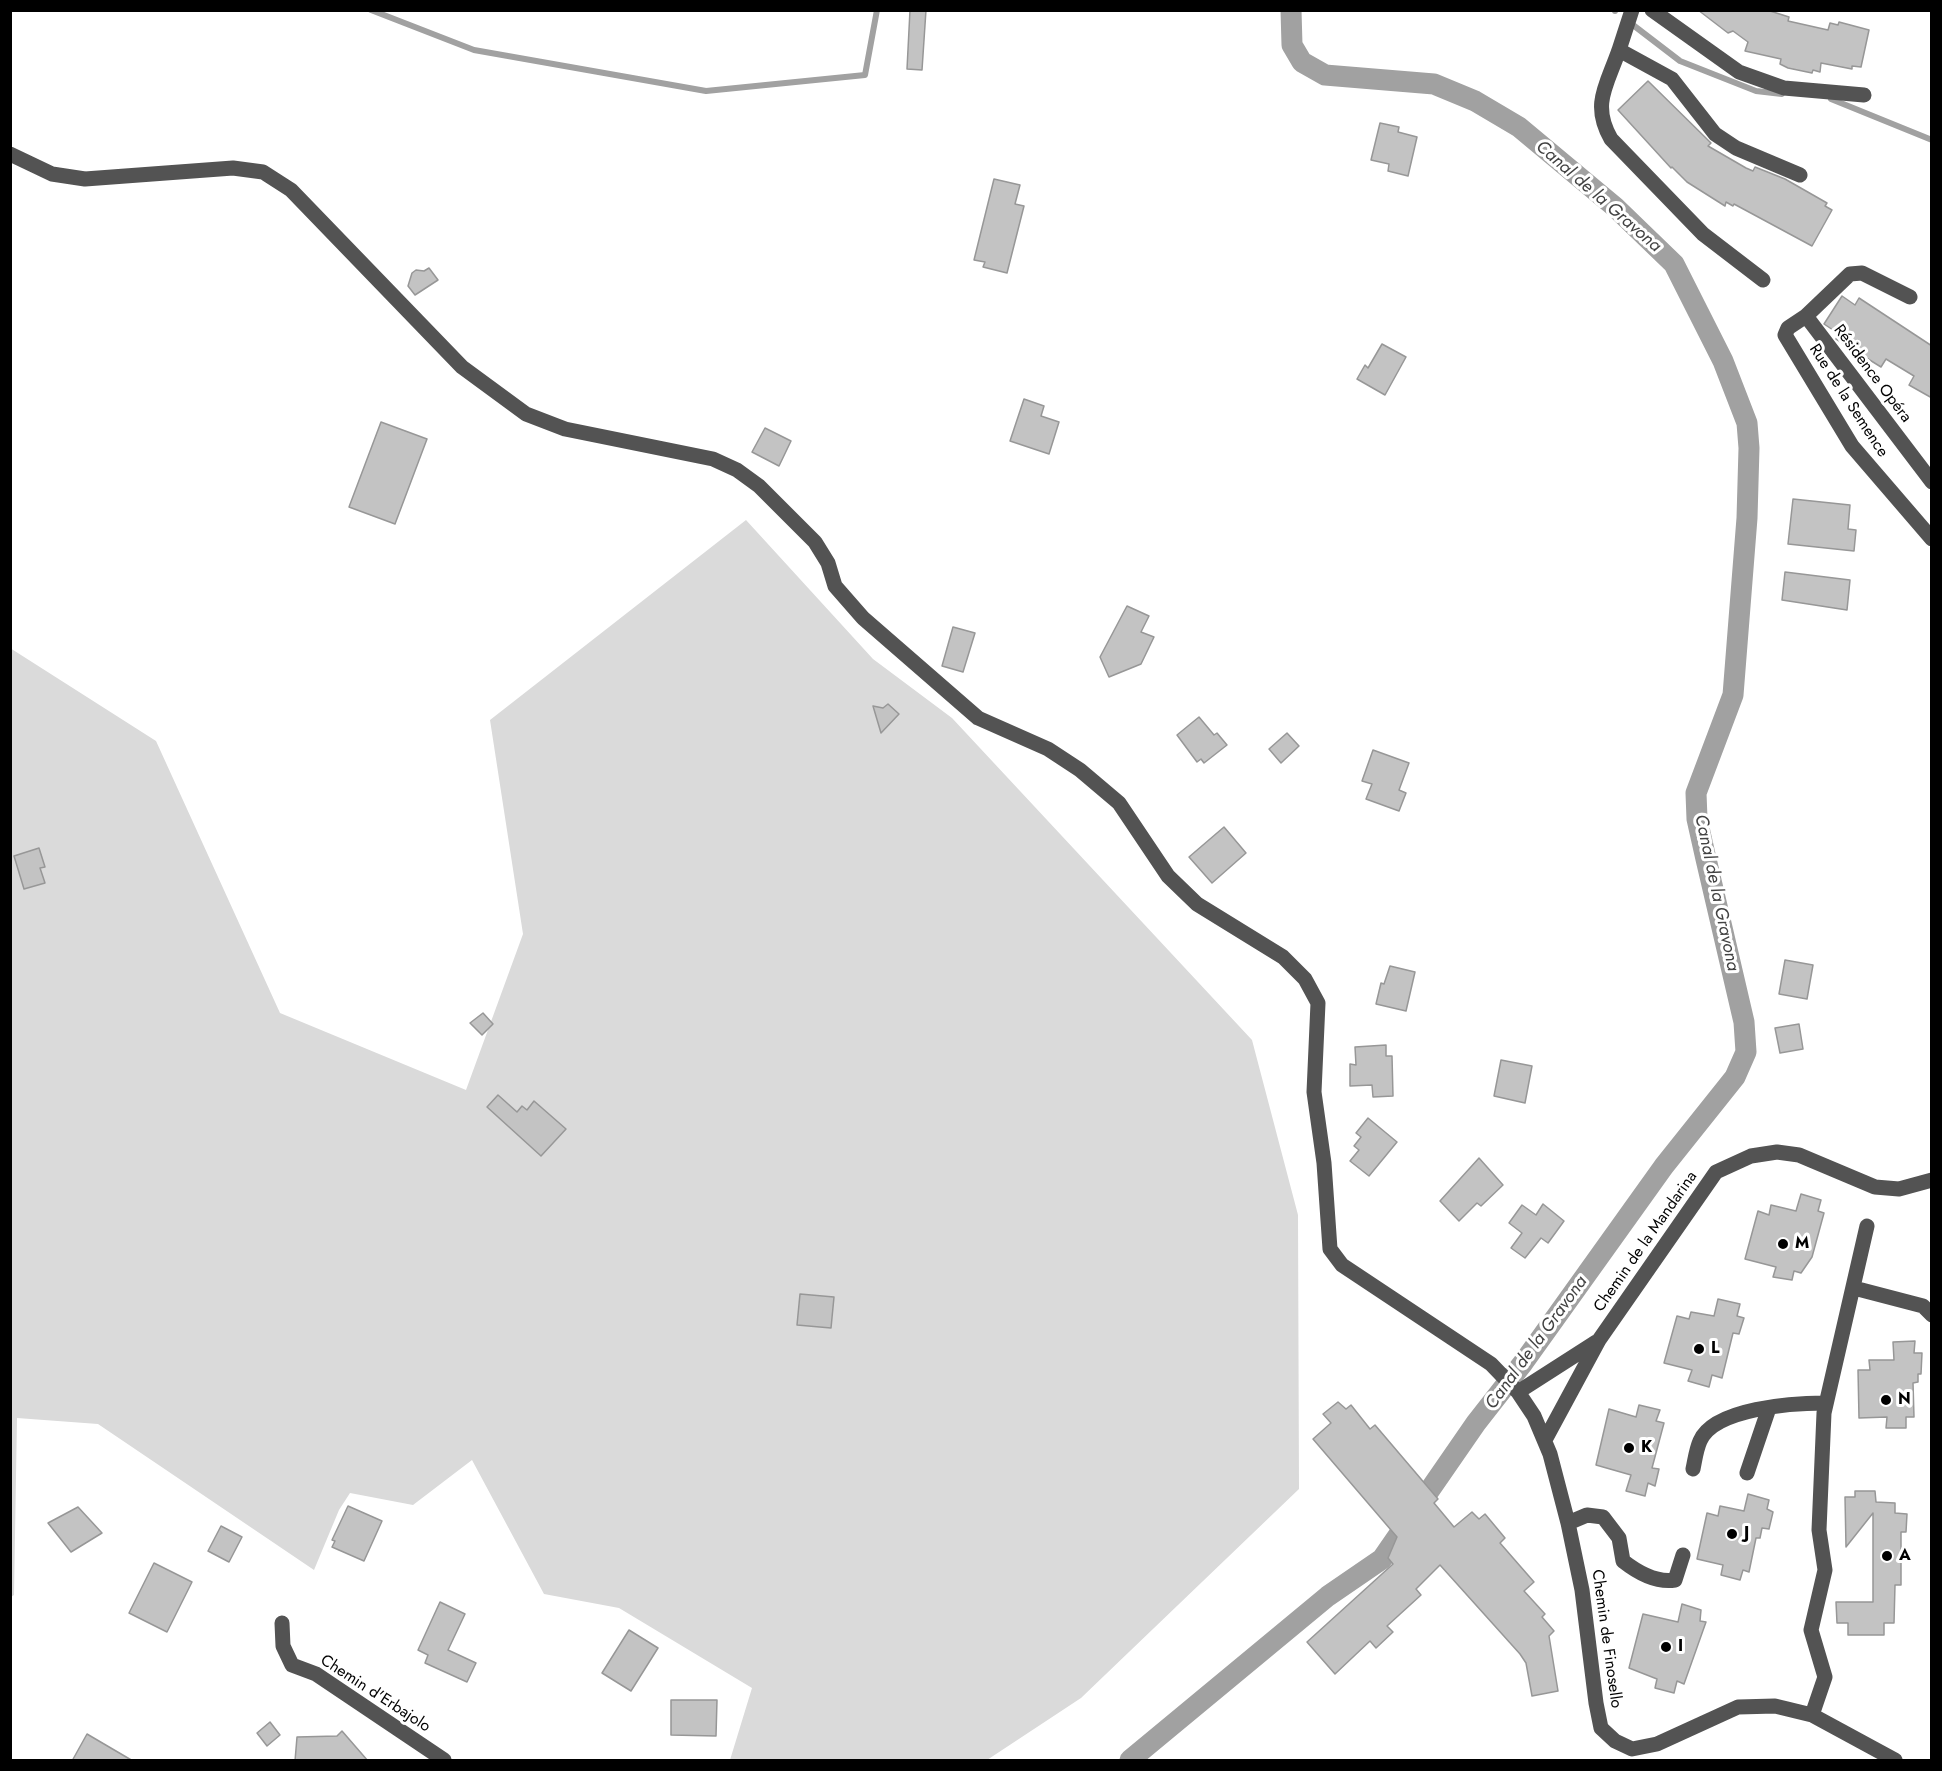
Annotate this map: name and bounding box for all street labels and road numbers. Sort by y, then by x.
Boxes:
street label: Résidence Opéra [1829,321,1915,427]
street label: Rue de la Semence [1804,341,1892,461]
street label: Chemin de la Mandarina [1590,1168,1702,1316]
street label: Chemin de Finosello [1587,1569,1625,1709]
street label: Chemin d'Erbajolo [316,1651,434,1737]

